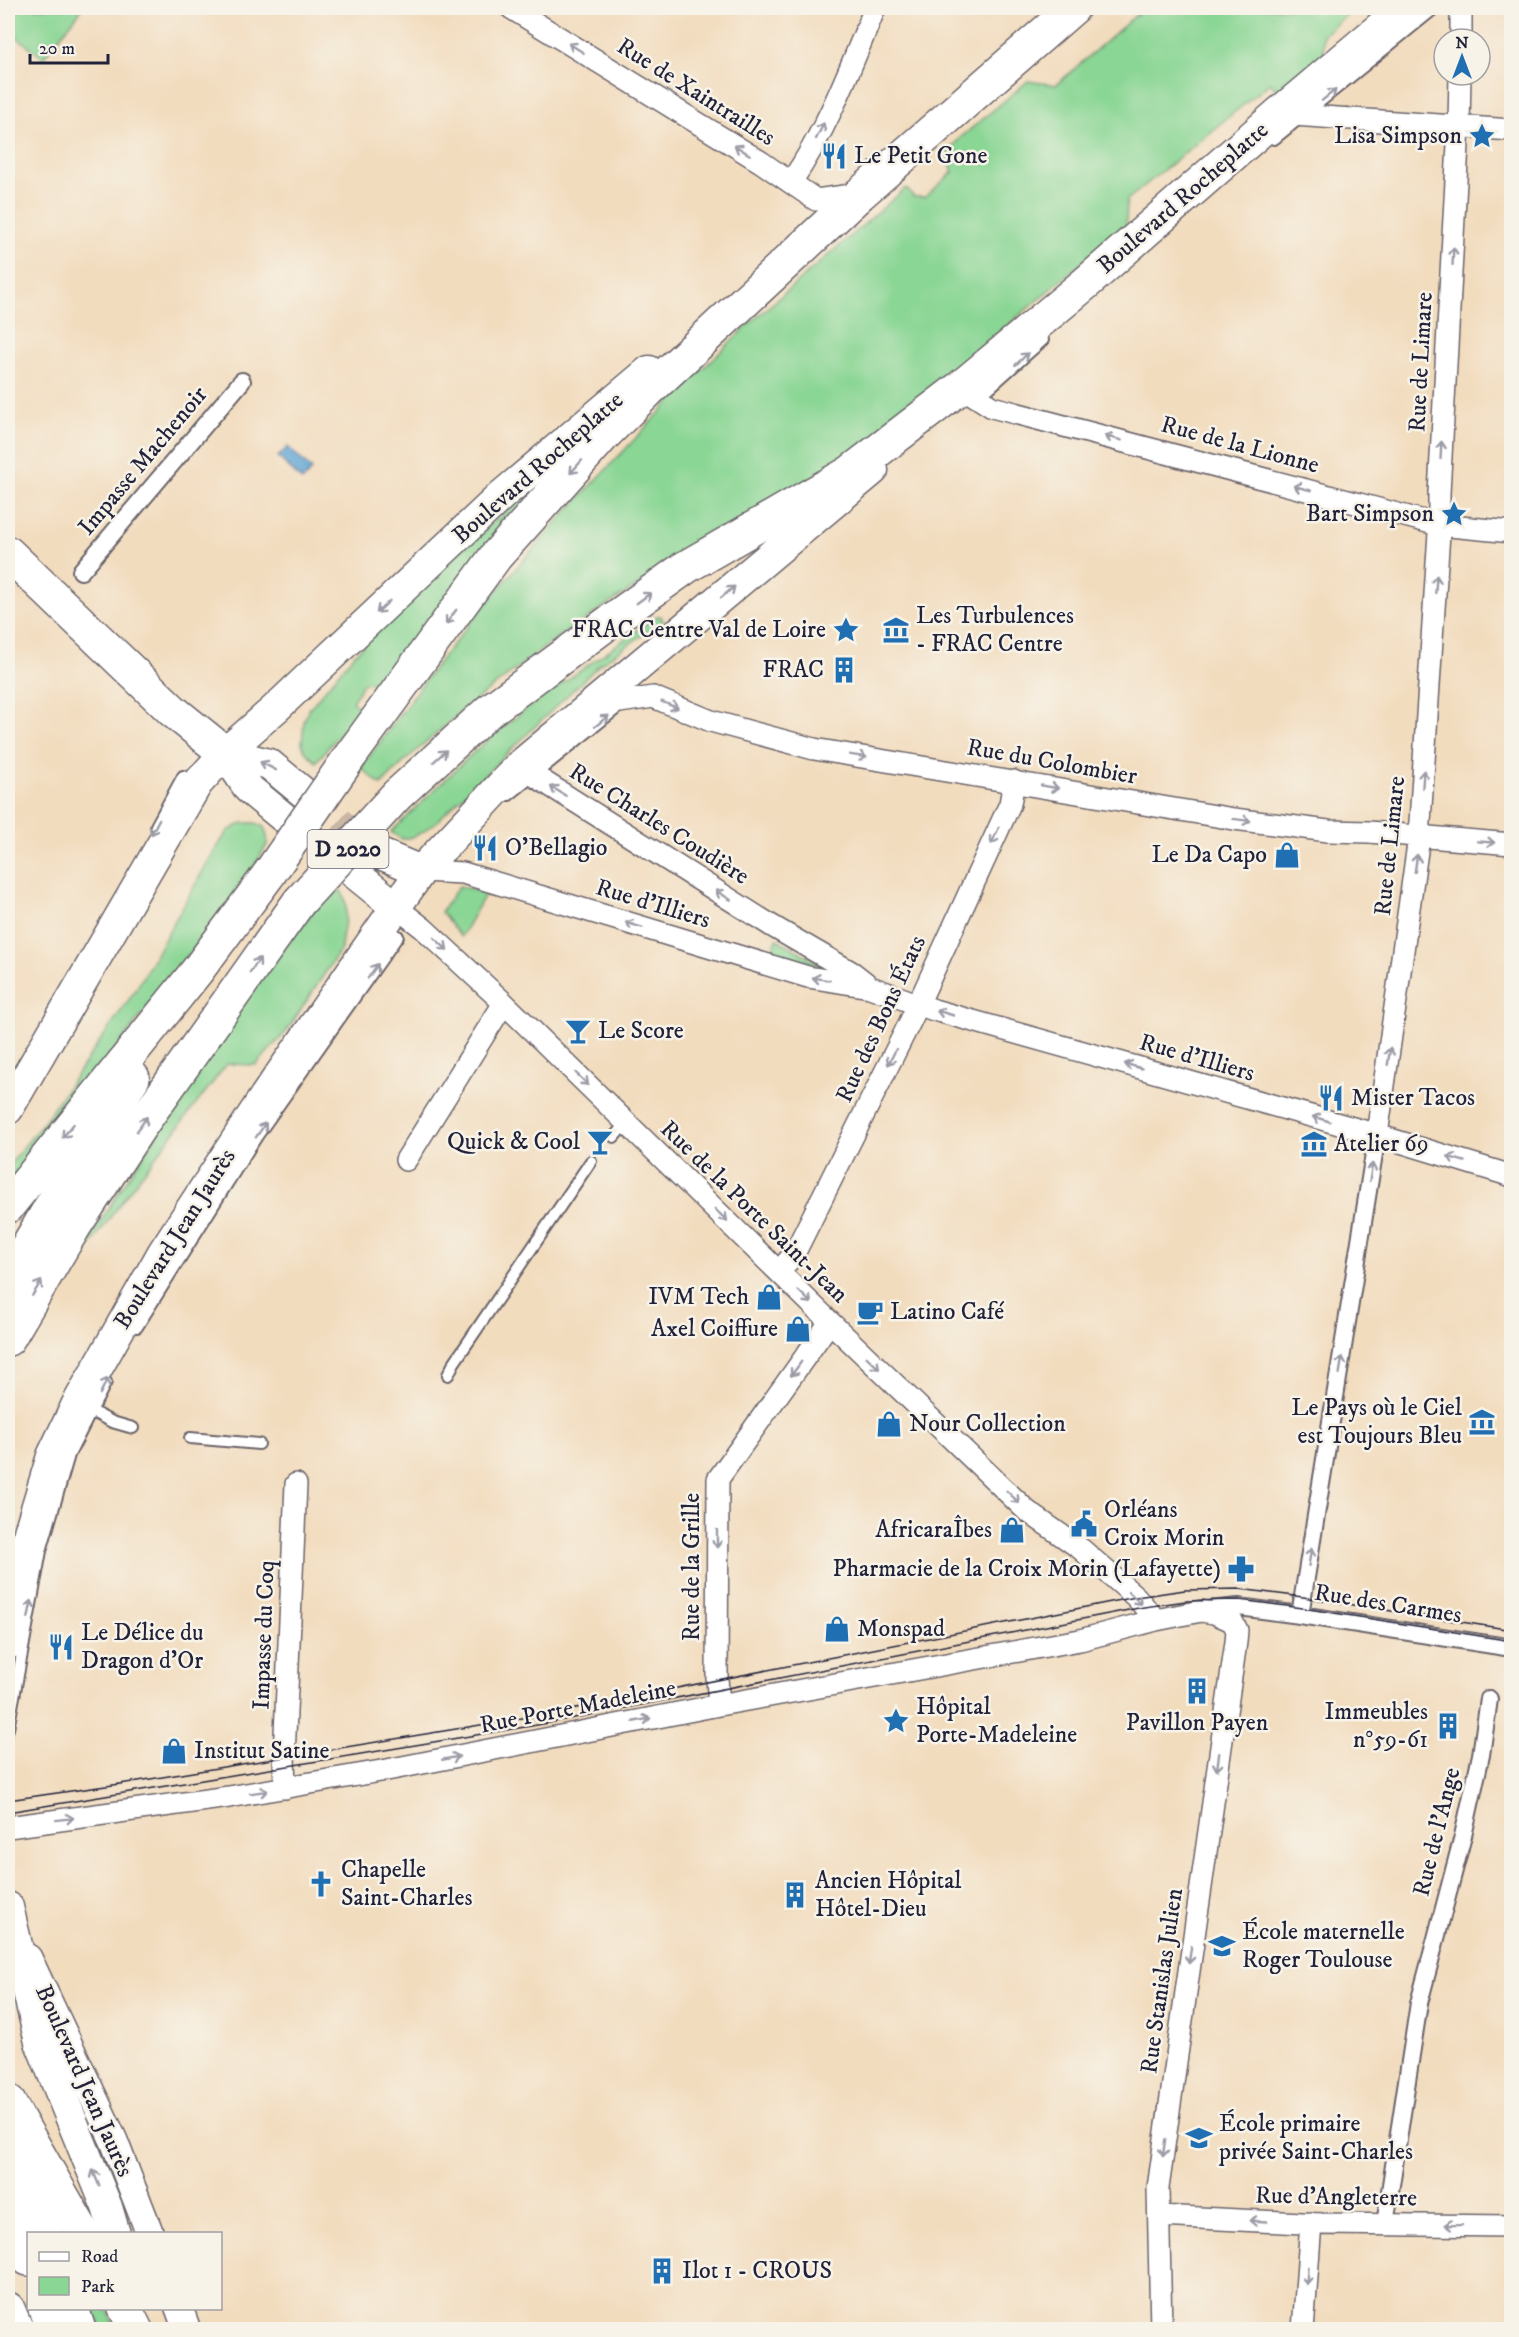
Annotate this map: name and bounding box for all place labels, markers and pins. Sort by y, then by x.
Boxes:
place label: Lisa Simpson [1334,121,1462,151]
place icon: Lisa Simpson [1467,121,1497,151]
restaurant icon: Le Petit Gone [819,141,849,171]
place label: Le Petit Gone [854,141,987,171]
place label: Bart Simpson [1306,499,1434,529]
place icon: Bart Simpson [1439,499,1469,529]
place label: Les Turbulences - FRAC Centre [916,601,1074,659]
place label: FRAC Centre Val de Loire [572,615,826,645]
place icon: FRAC Centre Val de Loire [831,615,861,645]
museum icon: Les Turbulences - FRAC Centre [881,615,911,645]
place label: FRAC [762,655,824,685]
building icon: FRAC [829,655,859,685]
restaurant icon: O'Bellagio [470,833,500,863]
place label: O'Bellagio [505,833,607,863]
place label: Le Da Capo [1152,840,1267,870]
shop icon: Le Da Capo [1272,840,1302,870]
bar icon: Le Score [563,1016,593,1046]
place label: Le Score [598,1016,684,1046]
restaurant icon: Mister Tacos [1316,1083,1346,1113]
place label: Mister Tacos [1351,1083,1475,1113]
place label: Quick & Cool [447,1127,581,1157]
bar icon: Quick & Cool [585,1127,615,1157]
museum icon: Atelier 69 [1299,1129,1329,1159]
place label: Atelier 69 [1334,1129,1429,1159]
place label: IVM Tech [648,1282,749,1312]
shop icon: IVM Tech [754,1282,784,1312]
cafe icon: Latino Café [855,1297,885,1327]
place label: Latino Café [890,1297,1004,1327]
place label: Axel Coiffure [651,1314,778,1344]
shop icon: Axel Coiffure [783,1314,813,1344]
place label: Le Pays où le Ciel est Toujours Bleu [1291,1393,1463,1451]
museum icon: Le Pays où le Ciel est Toujours Bleu [1467,1407,1497,1437]
shop icon: Nour Collection [874,1409,904,1439]
place label: Nour Collection [909,1409,1066,1439]
place label: Orléans Croix Morin [1104,1495,1225,1553]
public building icon: Orléans Croix Morin [1069,1509,1099,1539]
place label: AfricaraÎbes [875,1514,992,1545]
shop icon: AfricaraÎbes [997,1515,1027,1545]
place label: Pharmacie de la Croix Morin (Lafayette) [833,1554,1221,1584]
pharmacy icon: Pharmacie de la Croix Morin (Lafayette) [1226,1554,1256,1584]
shop icon: Monspad [822,1614,852,1644]
place label: Monspad [857,1614,945,1644]
place label: Le Délice du Dragon d'Or [81,1618,204,1676]
restaurant icon: Le Délice du Dragon d'Or [46,1632,76,1662]
building icon: Pavillon Payen [1182,1676,1212,1706]
place label: Hôpital Porte-Madeleine [916,1692,1077,1750]
place label: Immeubles n°59-61 [1324,1697,1428,1755]
place icon: Hôpital Porte-Madeleine [881,1706,911,1736]
place label: Pavillon Payen [1126,1708,1269,1738]
building icon: Immeubles n°59-61 [1433,1711,1463,1741]
shop icon: Institut Satine [159,1736,189,1766]
place label: Institut Satine [194,1736,329,1766]
place label: Chapelle Saint-Charles [341,1855,472,1913]
place label: Ancien Hôpital Hôtel-Dieu [815,1866,962,1924]
church icon: Chapelle Saint-Charles [306,1869,336,1899]
building icon: Ancien Hôpital Hôtel-Dieu [780,1880,810,1910]
place label: École maternelle Roger Toulouse [1242,1917,1405,1975]
school or university icon: École maternelle Roger Toulouse [1207,1931,1237,1961]
place label: École primaire privée Saint-Charles [1218,2109,1413,2167]
school or university icon: École primaire privée Saint-Charles [1184,2123,1214,2153]
building icon: Ilot 1 - CROUS [647,2256,677,2286]
place label: Ilot 1 - CROUS [682,2256,832,2286]

